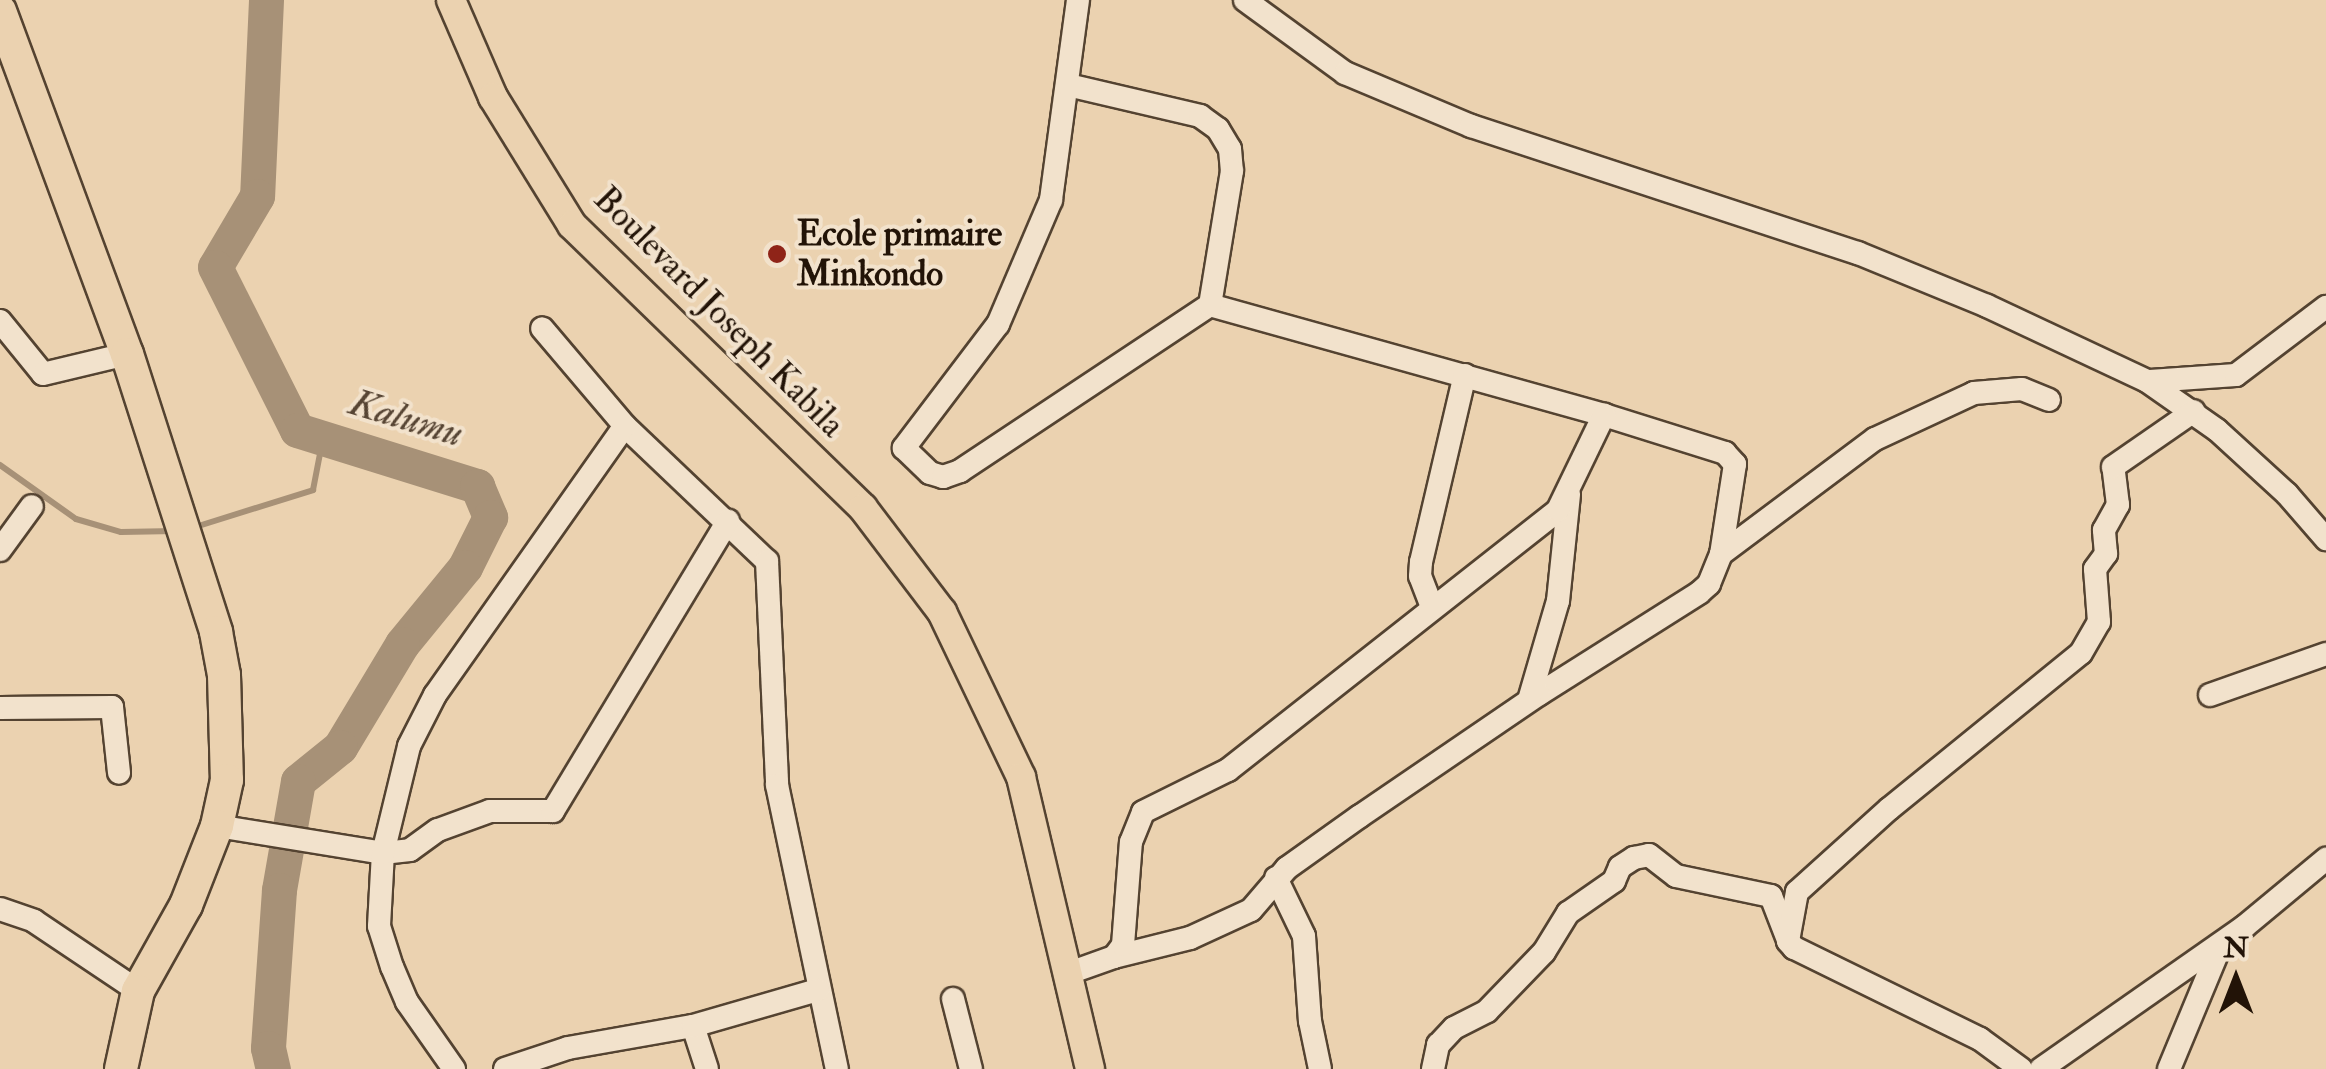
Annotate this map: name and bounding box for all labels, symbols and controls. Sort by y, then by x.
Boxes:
street label: Boulevard Joseph Kabila [585,178,853,446]
place label: Ecole primaire Minkondo [797,213,1002,295]
marker: Ecole primaire Minkondo [766,243,788,265]
water label: Kalumu [344,380,468,458]
north arrow [2186,929,2286,1029]
text: N [2223,931,2249,966]

